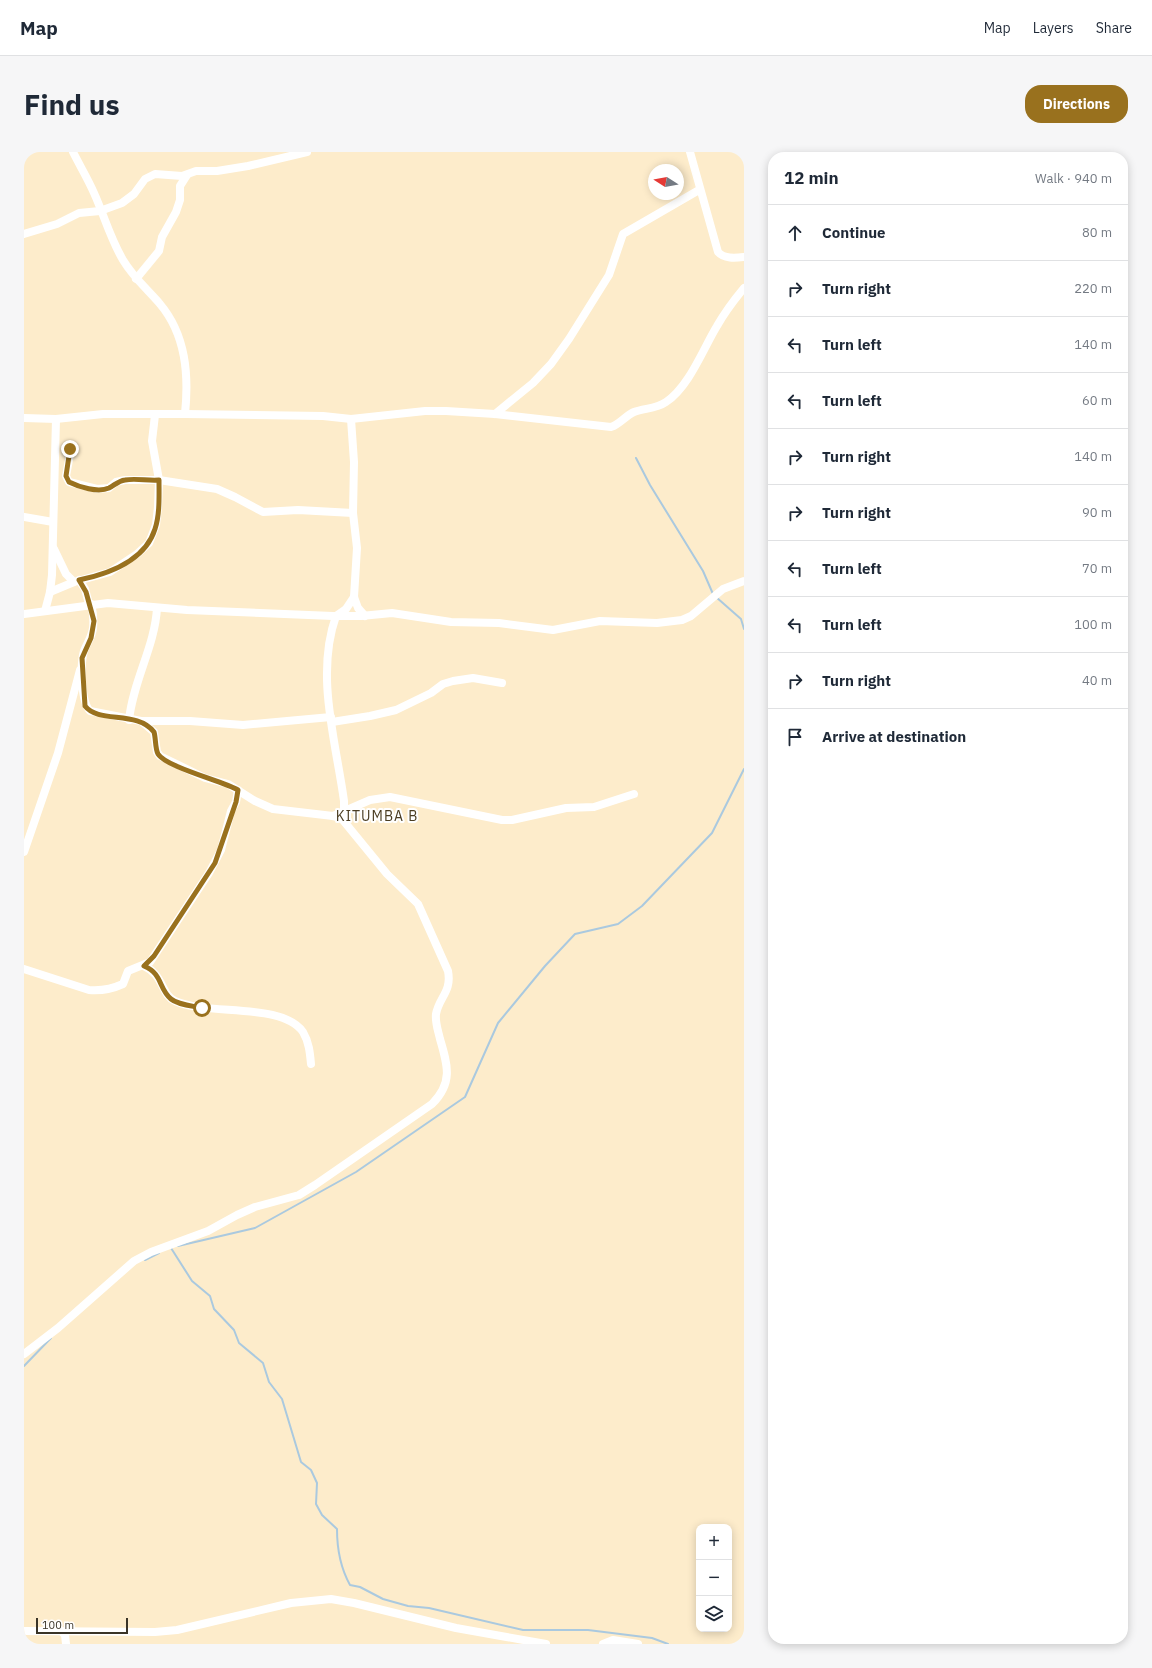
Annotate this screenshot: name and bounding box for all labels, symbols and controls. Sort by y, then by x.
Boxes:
text: Map [20,16,58,40]
text: Map [984,19,1011,37]
text: Layers [1033,19,1074,37]
text: Share [1096,19,1132,37]
button: Directions [1025,85,1128,123]
text: Find us [24,86,120,123]
north arrow [648,164,684,200]
text: 12 min [784,167,839,189]
text: Walk · 940 m [1035,170,1112,187]
icon: ahead [784,222,806,244]
text: Continue [822,223,886,242]
text: 80 m [1082,224,1112,241]
icon: right [784,278,806,300]
text: Turn right [822,279,891,298]
text: 220 m [1074,280,1112,297]
icon: left [784,334,806,356]
text: Turn left [822,335,882,354]
text: 140 m [1074,336,1112,353]
icon: left [784,390,806,412]
text: Turn left [822,391,882,410]
text: 60 m [1082,392,1112,409]
route end [61,440,79,458]
icon: right [784,446,806,468]
text: Turn right [822,447,891,466]
text: 140 m [1074,448,1112,465]
icon: right [784,502,806,524]
text: Turn right [822,503,891,522]
text: 90 m [1082,504,1112,521]
icon: left [784,558,806,580]
text: Turn left [822,559,882,578]
text: 70 m [1082,560,1112,577]
icon: left [784,614,806,636]
text: Turn left [822,615,882,634]
text: 100 m [1074,616,1112,633]
icon: right [784,670,806,692]
text: Turn right [822,671,891,690]
text: 40 m [1082,672,1112,689]
icon: arrive [784,726,806,748]
text: Arrive at destination [822,727,966,746]
district label: KITUMBA B [336,807,418,825]
route start [193,999,211,1017]
map controls [696,1524,732,1632]
button: + [696,1524,732,1560]
button: − [696,1560,732,1596]
button: layers [696,1596,732,1632]
scale bar [36,1616,128,1635]
text: 100 m [42,1618,74,1632]

